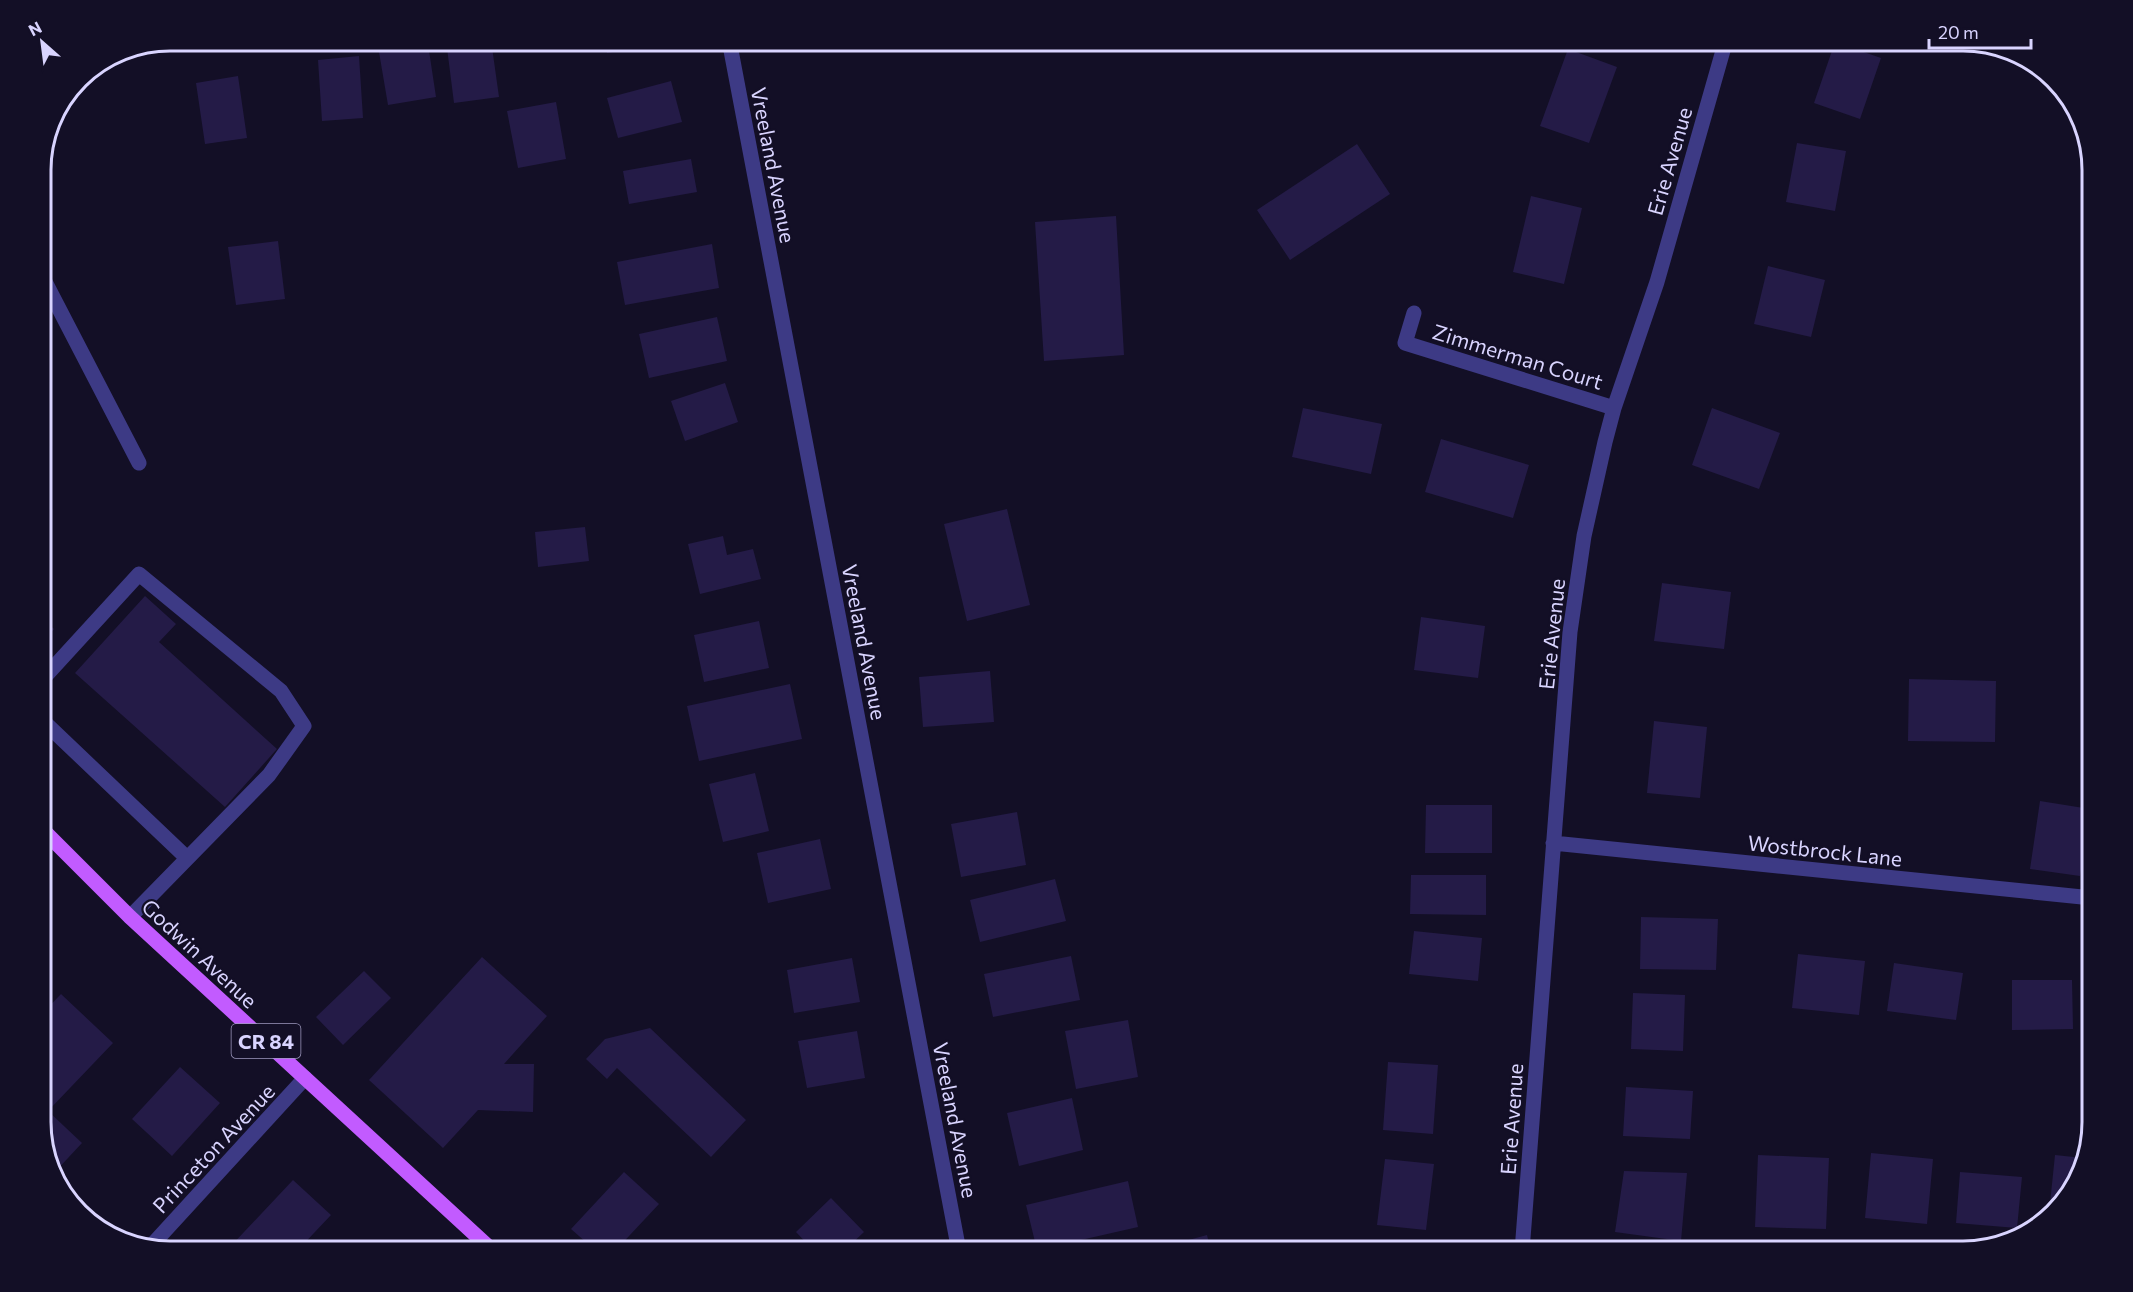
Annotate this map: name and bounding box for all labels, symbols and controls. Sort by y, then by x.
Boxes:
north arrow [12,12,72,72]
scale bar [1929,12,2031,50]
text: N [25,17,44,40]
text: 20 m [1938,21,1979,43]
street label: Vreeland Avenue [747,85,801,245]
street label: Erie Avenue [1642,104,1696,218]
street label: Zimmerman Court [1430,318,1606,394]
street label: Vreeland Avenue [838,562,892,722]
street label: Erie Avenue [1533,577,1569,691]
street label: Wostbrock Lane [1746,829,1904,871]
street label: Godwin Avenue [137,893,263,1013]
road number: CR 84 [232,1024,300,1058]
street label: Vreeland Avenue [929,1040,983,1200]
street label: Erie Avenue [1495,1063,1527,1175]
street label: Princeton Avenue [147,1078,279,1218]

